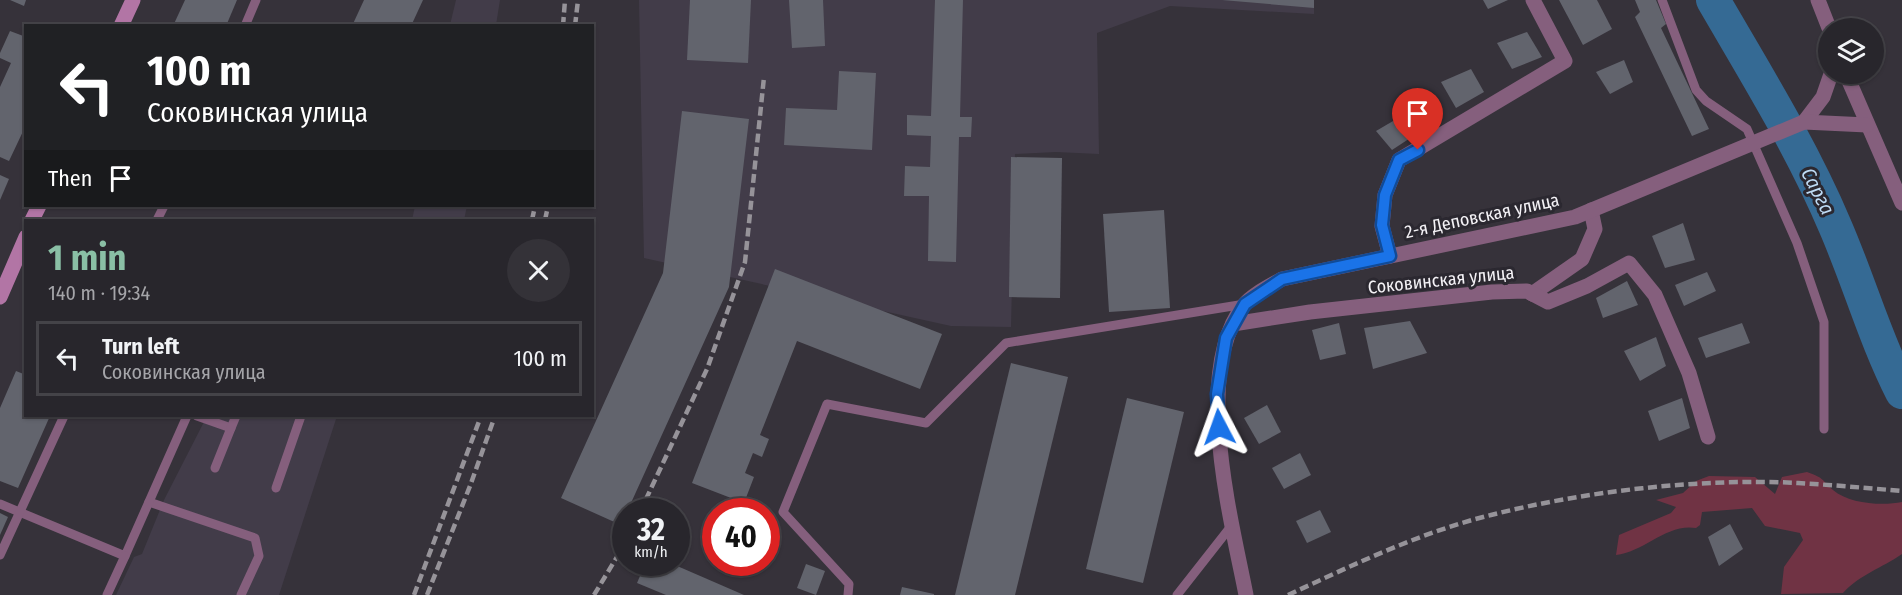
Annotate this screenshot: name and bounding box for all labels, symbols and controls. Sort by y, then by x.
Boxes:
map controls [1818,18,1884,84]
button: layers [1818,18,1884,84]
text: 100 m [147,46,251,96]
icon: left [48,48,126,126]
pin [1392,88,1443,150]
text: Соковинская улица [147,97,368,129]
icon: arrive [1401,97,1434,130]
icon: arrive [104,162,137,195]
water label: Сарга [1796,164,1840,218]
text: Then [48,165,92,192]
street label: 2-я Деповская улица [1403,189,1561,243]
text: 1 min [48,236,126,280]
button: close [507,239,570,302]
street label: Соковинская улица [1367,261,1516,299]
text: 140 m · 19:34 [48,281,150,305]
text: Turn left [102,333,180,360]
icon: left [51,342,84,375]
text: 100 m [513,345,567,372]
text: Соковинская улица [102,360,266,384]
position arrow [1187,395,1251,459]
speed limit sign: 40 [702,498,780,576]
text: 32 [637,512,665,548]
text: km/h [634,543,668,561]

